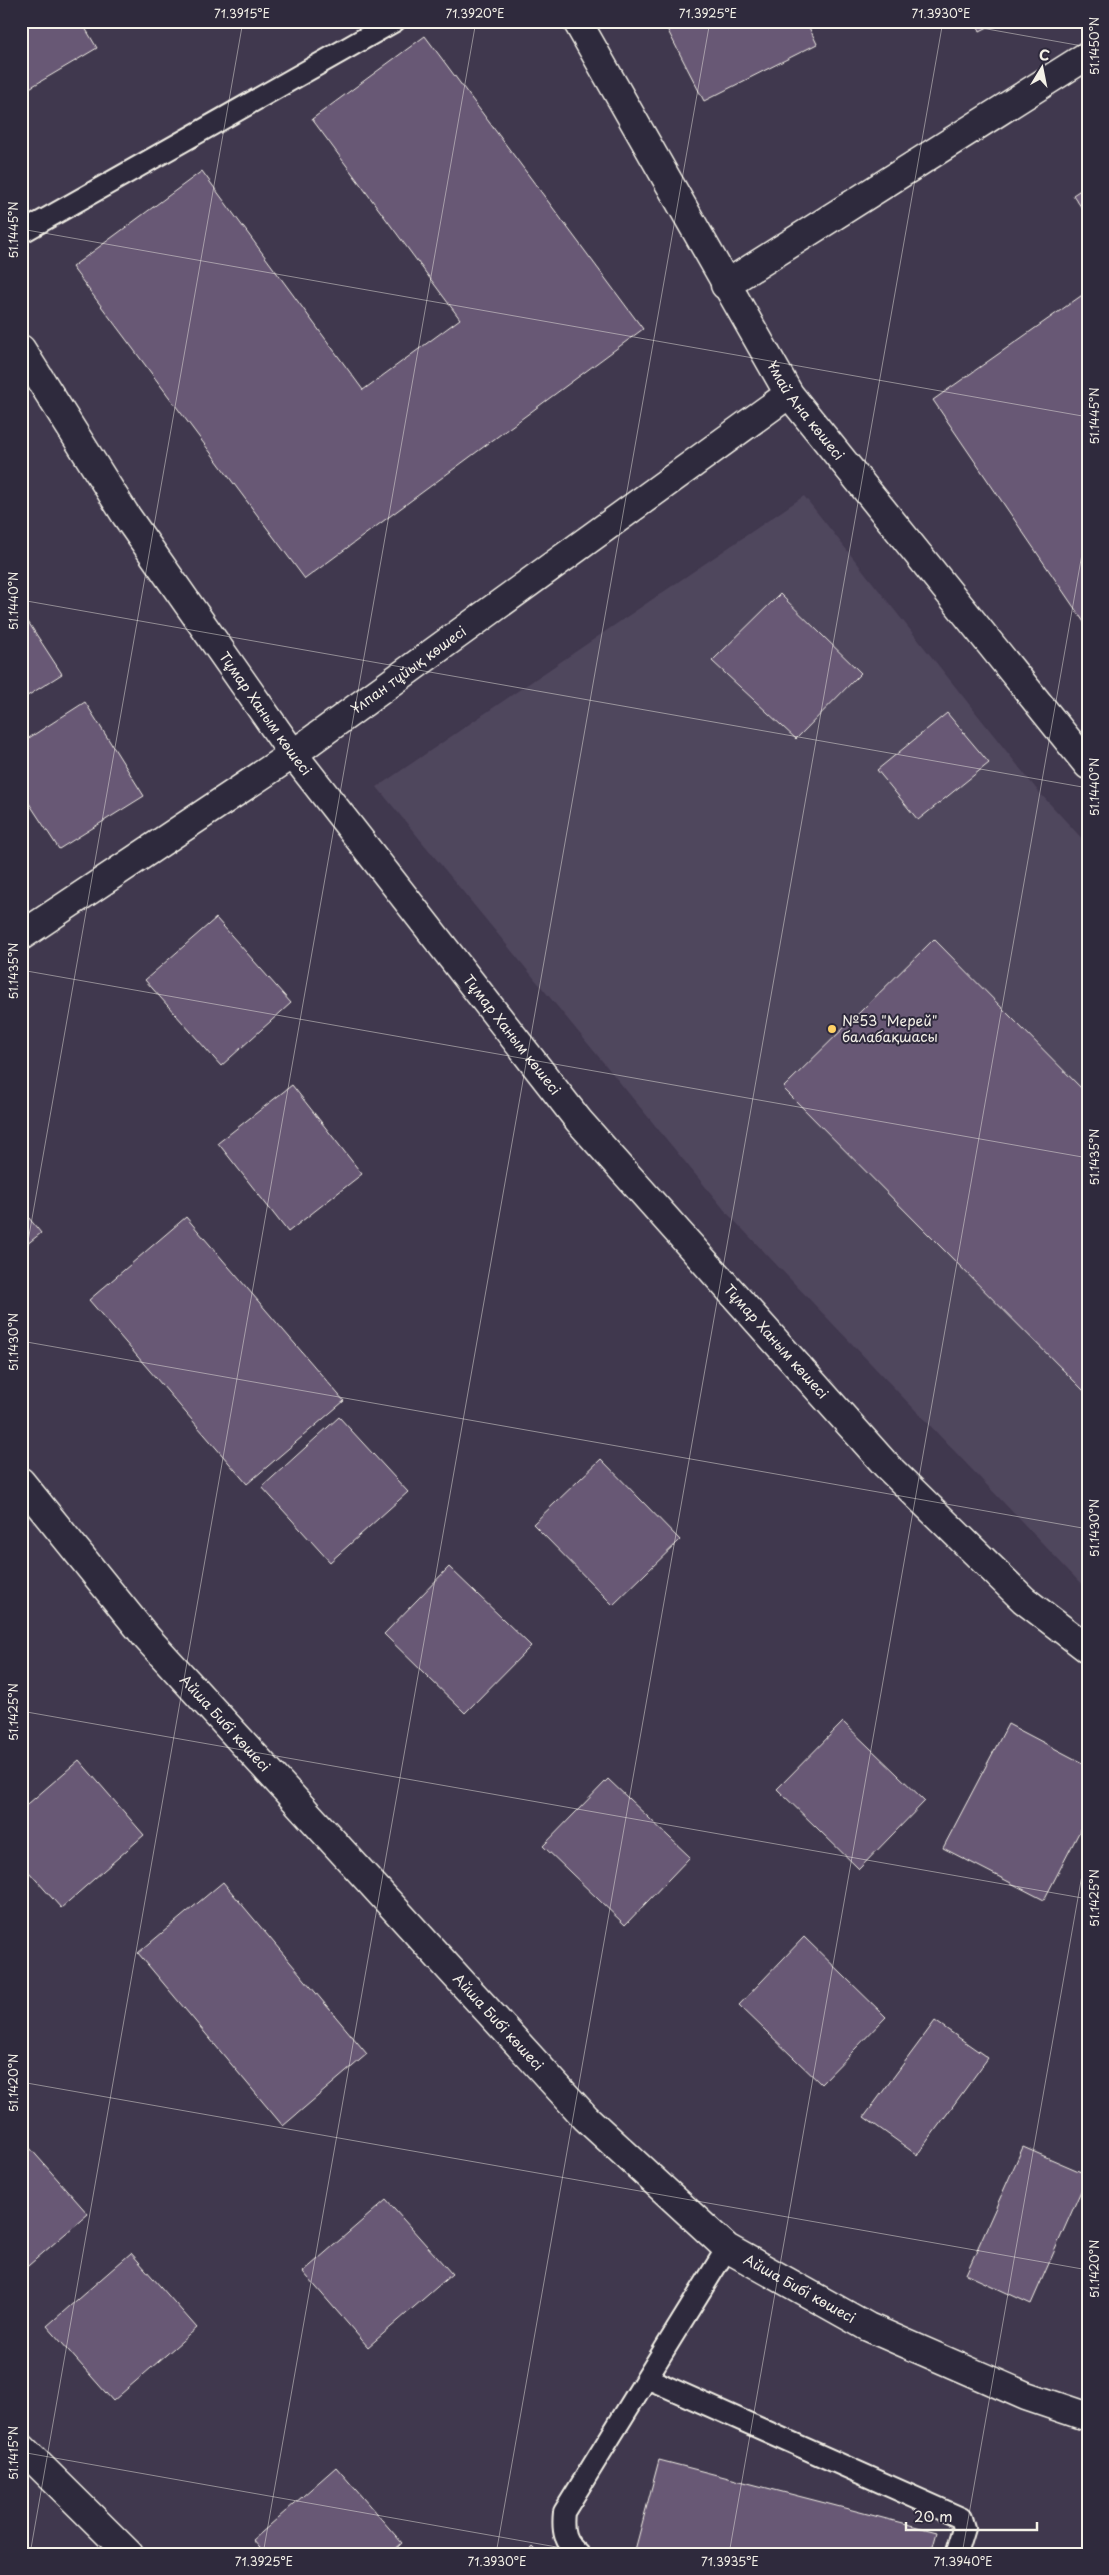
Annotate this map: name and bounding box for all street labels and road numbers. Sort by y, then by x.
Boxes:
street label: Ұмай Ана көшесі [762,357,849,465]
street label: Ұлпан тұйық көшесі [346,621,470,719]
street label: Тұмар Ханым көшесі [214,647,317,780]
street label: Тұмар Ханым көшесі [459,970,566,1099]
street label: Тұмар Ханым көшесі [719,1279,833,1403]
street label: Айша Бибі көшесі [175,1670,275,1776]
street label: Айша Бибі көшесі [449,1968,549,2075]
street label: Айша Бибі көшесі [740,2248,860,2328]

